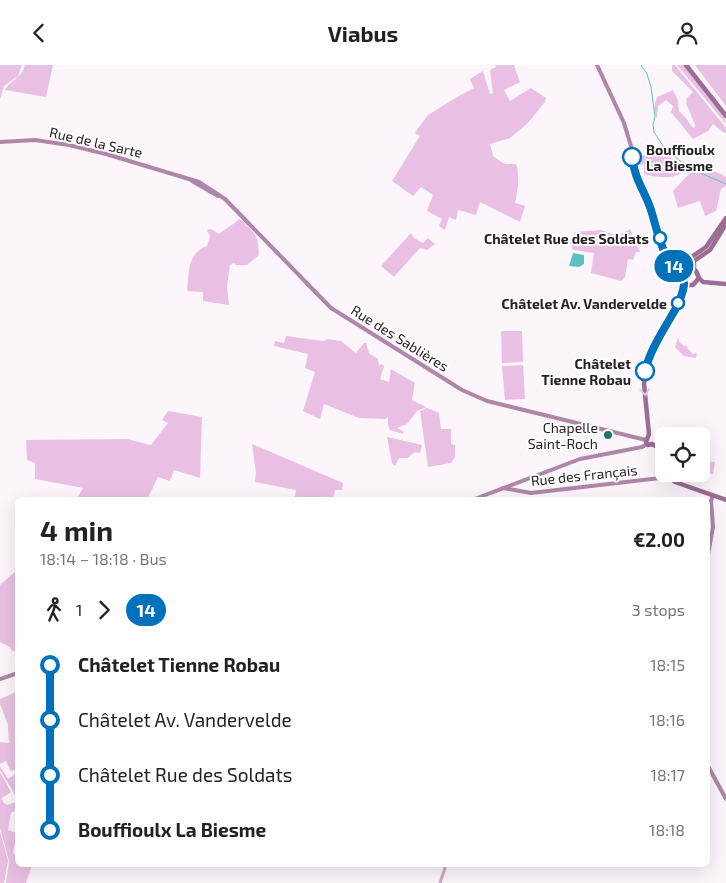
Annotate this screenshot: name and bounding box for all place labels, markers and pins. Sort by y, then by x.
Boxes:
place label: Bouffioulx La Biesme [646,141,715,174]
marker: Bouffioulx La Biesme [622,147,642,167]
place label: Châtelet Rue des Soldats [484,230,649,247]
marker: Châtelet Rue des Soldats [653,231,667,245]
place label: Châtelet Av. Vandervelde [502,295,667,312]
marker: Châtelet Av. Vandervelde [671,296,685,310]
place label: Châtelet Tienne Robau [541,355,631,388]
marker: Châtelet Tienne Robau [635,361,655,381]
place label: Chapelle Saint-Roch [528,419,598,452]
marker: Chapelle Saint-Roch [602,429,614,441]

